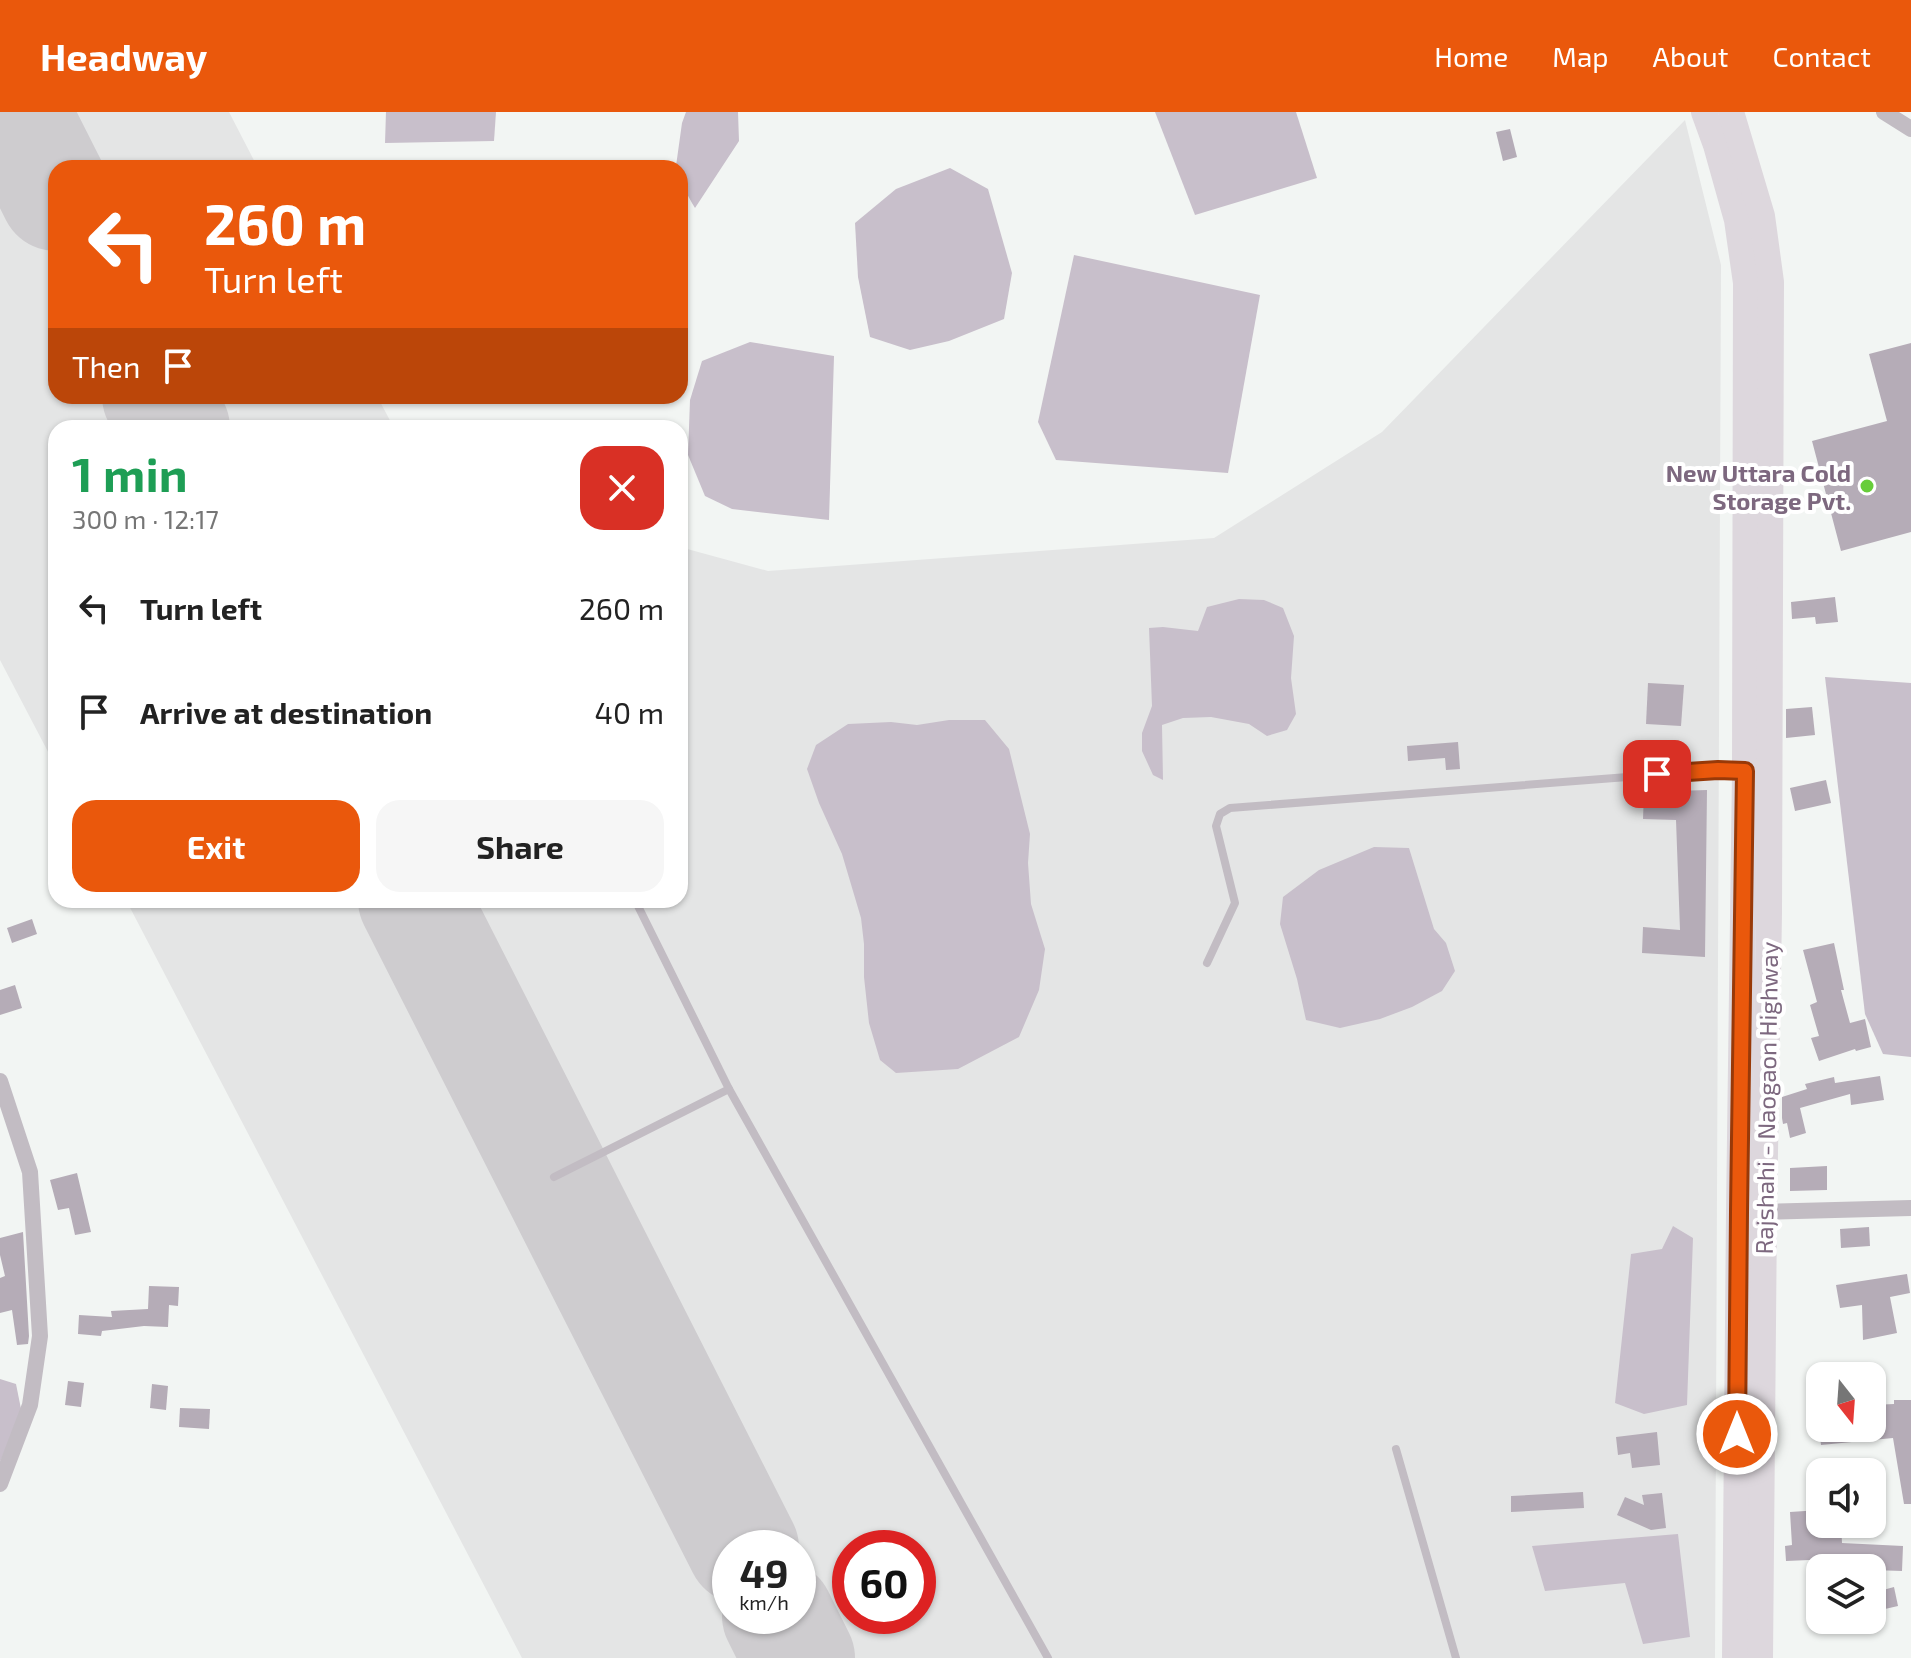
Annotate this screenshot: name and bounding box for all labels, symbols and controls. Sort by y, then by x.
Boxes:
text: Headway [40,33,207,79]
text: Home [1434,39,1508,73]
text: Map [1552,39,1609,73]
text: About [1653,39,1728,73]
text: Contact [1772,39,1871,73]
text: 260 m [204,189,366,256]
icon: left [72,192,176,296]
text: Turn left [204,257,343,300]
icon: arrive [156,344,200,388]
text: Then [72,348,140,384]
text: 1 min [72,444,188,502]
button: close [580,446,664,530]
place label: New Uttara Cold Storage Pvt. [1666,458,1851,515]
marker: New Uttara Cold Storage Pvt. [1858,477,1876,495]
text: 300 m · 12:17 [72,503,219,534]
icon: left [72,586,116,630]
text: Turn left [140,590,262,626]
text: 260 m [579,590,664,626]
icon: arrive [72,690,116,734]
text: Arrive at destination [140,694,432,730]
text: 40 m [594,694,664,730]
pin [1623,740,1691,808]
icon: arrive [1635,752,1679,796]
button: Exit [72,800,360,892]
button: Share [376,800,664,892]
street label: Rajshahi - Naogaon Highway [1749,941,1783,1255]
north arrow [1806,1362,1886,1442]
map controls [1806,1362,1886,1634]
position arrow [1695,1392,1779,1476]
button: sound [1806,1458,1886,1538]
speed limit sign: 60 [832,1530,936,1634]
text: 49 [739,1548,789,1596]
button: layers [1806,1554,1886,1634]
text: km/h [739,1590,789,1614]

